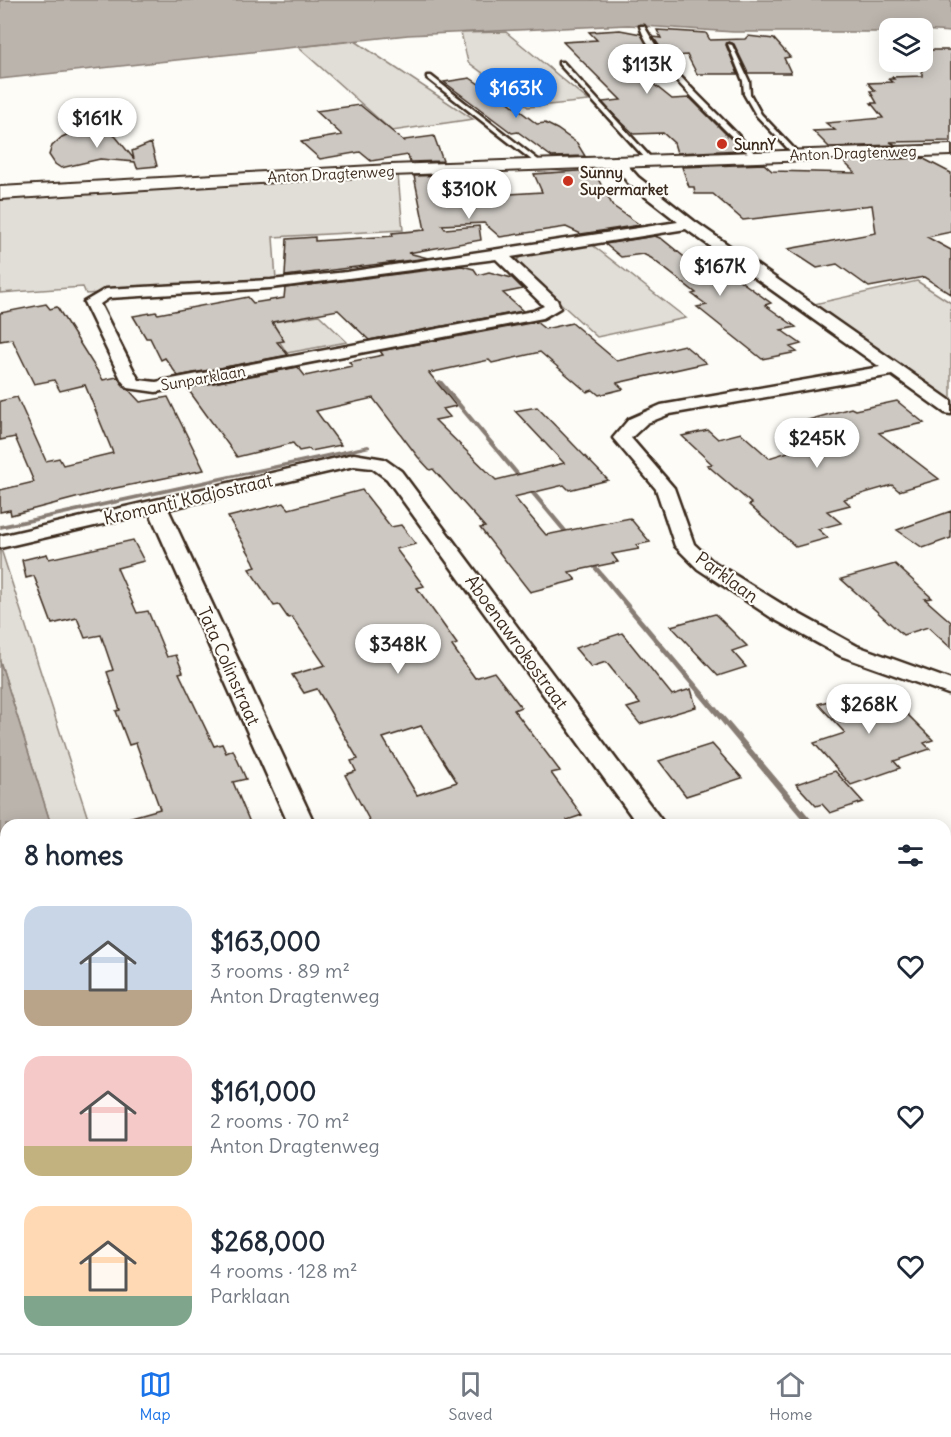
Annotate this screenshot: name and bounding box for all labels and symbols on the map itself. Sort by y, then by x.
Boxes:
pin: $113K [605,44,689,95]
pin: $163K [474,68,558,119]
pin: $161K [55,98,139,149]
place label: SunnY [734,135,777,154]
marker: SunnY [715,137,729,151]
street label: Anton Dragtenweg [789,141,917,165]
street label: Anton Dragtenweg [267,161,395,187]
place label: Sunny Supermarket [580,163,669,200]
pin: $310K [427,169,511,220]
marker: Sunny Supermarket [561,174,575,188]
pin: $167K [678,246,762,297]
street label: Sunparklaan [159,361,247,395]
pin: $245K [775,418,859,469]
street label: Kromanti Kodjostraat [101,468,275,530]
street label: Parklaan [691,546,763,608]
street label: Aboenawrokostraat [461,570,573,714]
street label: Tata Colinstraat [193,603,265,729]
pin: $348K [356,624,440,675]
pin: $268K [827,684,911,735]

